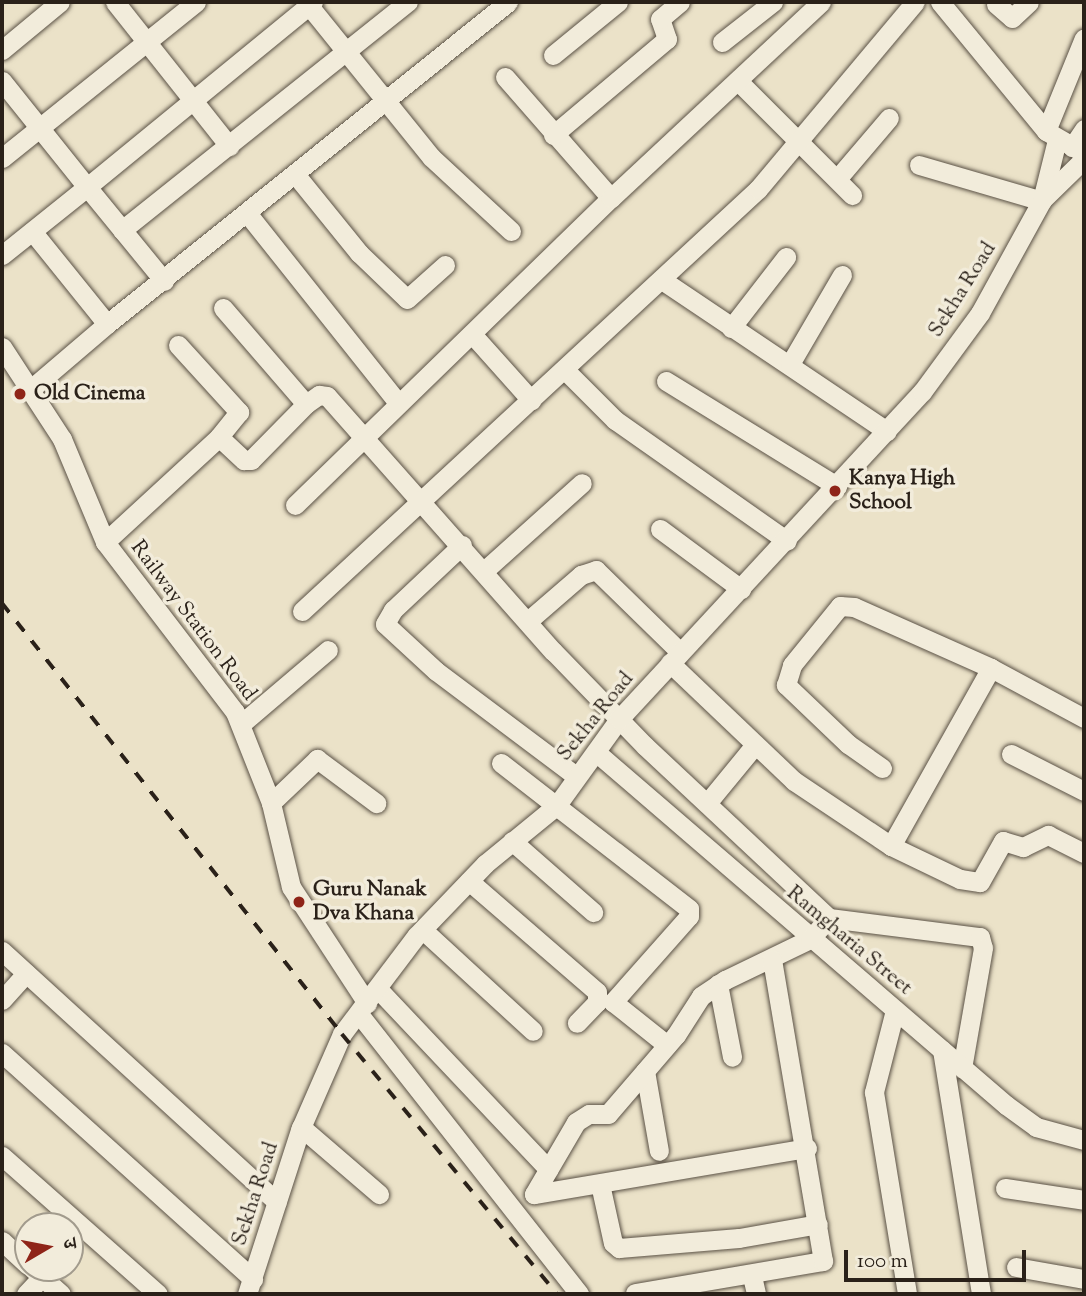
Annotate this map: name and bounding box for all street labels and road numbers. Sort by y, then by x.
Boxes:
street label: Sekha Road [924,238,1002,342]
street label: Railway Station Road [125,536,261,706]
street label: Sekha Road [552,667,640,767]
street label: Ramgharia Street [781,881,917,1001]
street label: Sekha Road [227,1139,285,1249]

